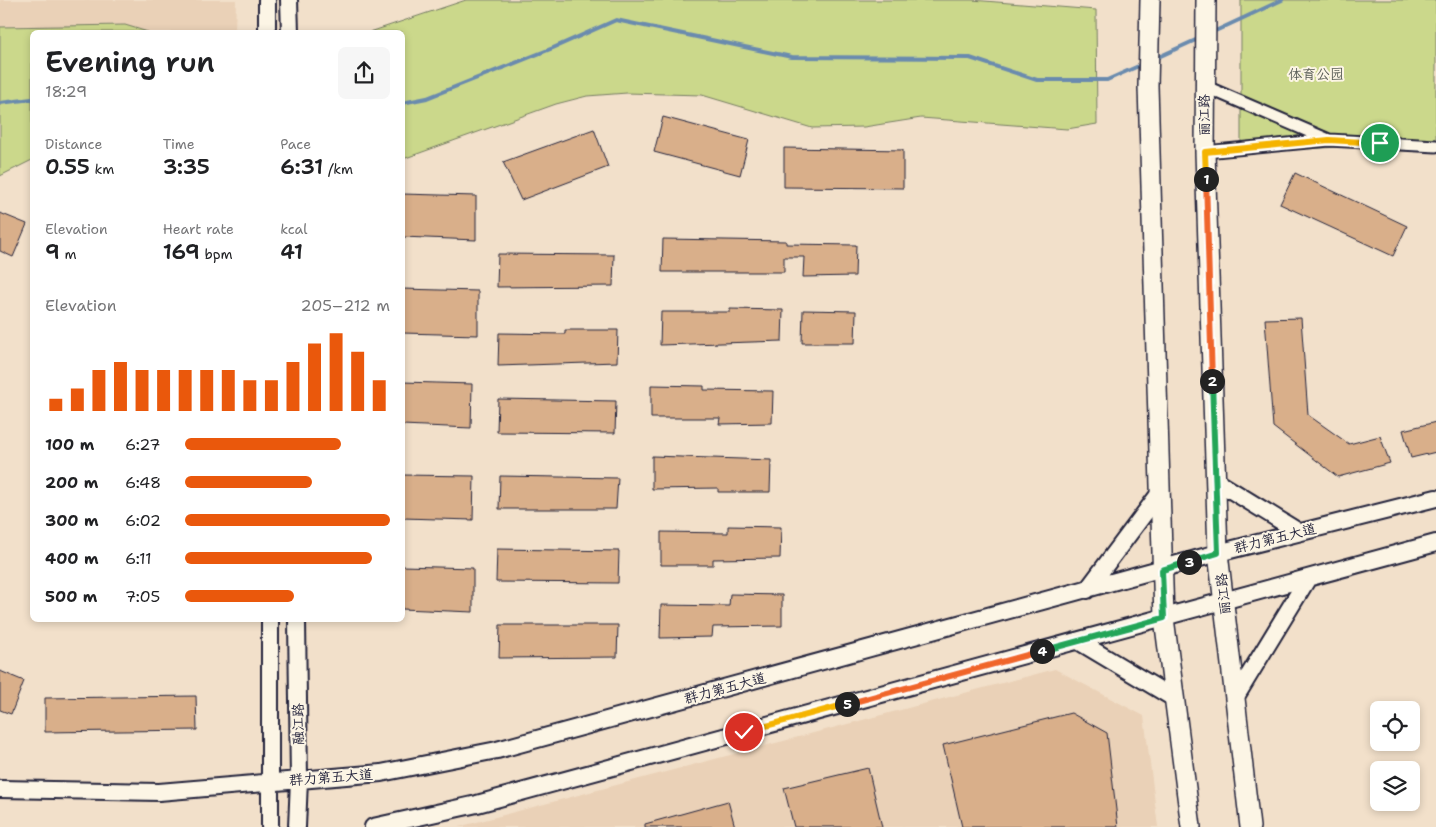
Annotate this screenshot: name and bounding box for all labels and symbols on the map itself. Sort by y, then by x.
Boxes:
park label: 体育公园 [1288,65,1344,83]
street label: 丽江路 [1195,94,1213,136]
pin [1359,122,1401,164]
pin: 1 [1194,166,1218,192]
pin: 2 [1200,368,1224,394]
street label: 群力第五大道 [1232,519,1318,557]
pin: 3 [1176,550,1202,574]
street label: 丽江路 [1212,572,1234,616]
pin: 4 [1030,638,1054,664]
street label: 群力第五大道 [682,668,768,708]
pin: 5 [834,692,860,716]
street label: 融江路 [289,703,307,745]
pin [723,711,765,753]
street label: 群力第五大道 [288,765,374,789]

